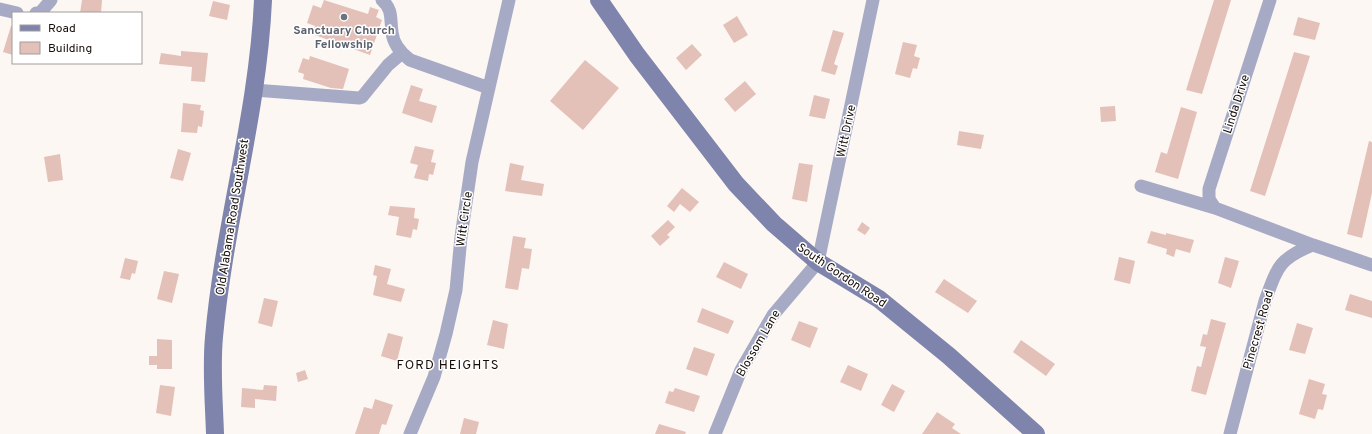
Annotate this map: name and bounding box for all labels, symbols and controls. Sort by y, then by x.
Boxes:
legend [12,12,142,64]
marker: Sanctuary Church Fellowship [339,12,349,22]
text: Road [48,21,76,37]
place label: Sanctuary Church Fellowship [293,23,395,53]
text: Building [48,41,92,57]
street label: Linda Drive [1220,73,1254,136]
street label: Witt Drive [834,103,860,159]
street label: Old Alabama Road Southwest [213,138,253,297]
street label: Witt Circle [453,190,477,248]
street label: South Gordon Road [794,240,889,312]
street label: Pinecrest Road [1240,289,1278,372]
street label: Blossom Lane [733,307,785,380]
district label: FORD HEIGHTS [397,358,499,374]

